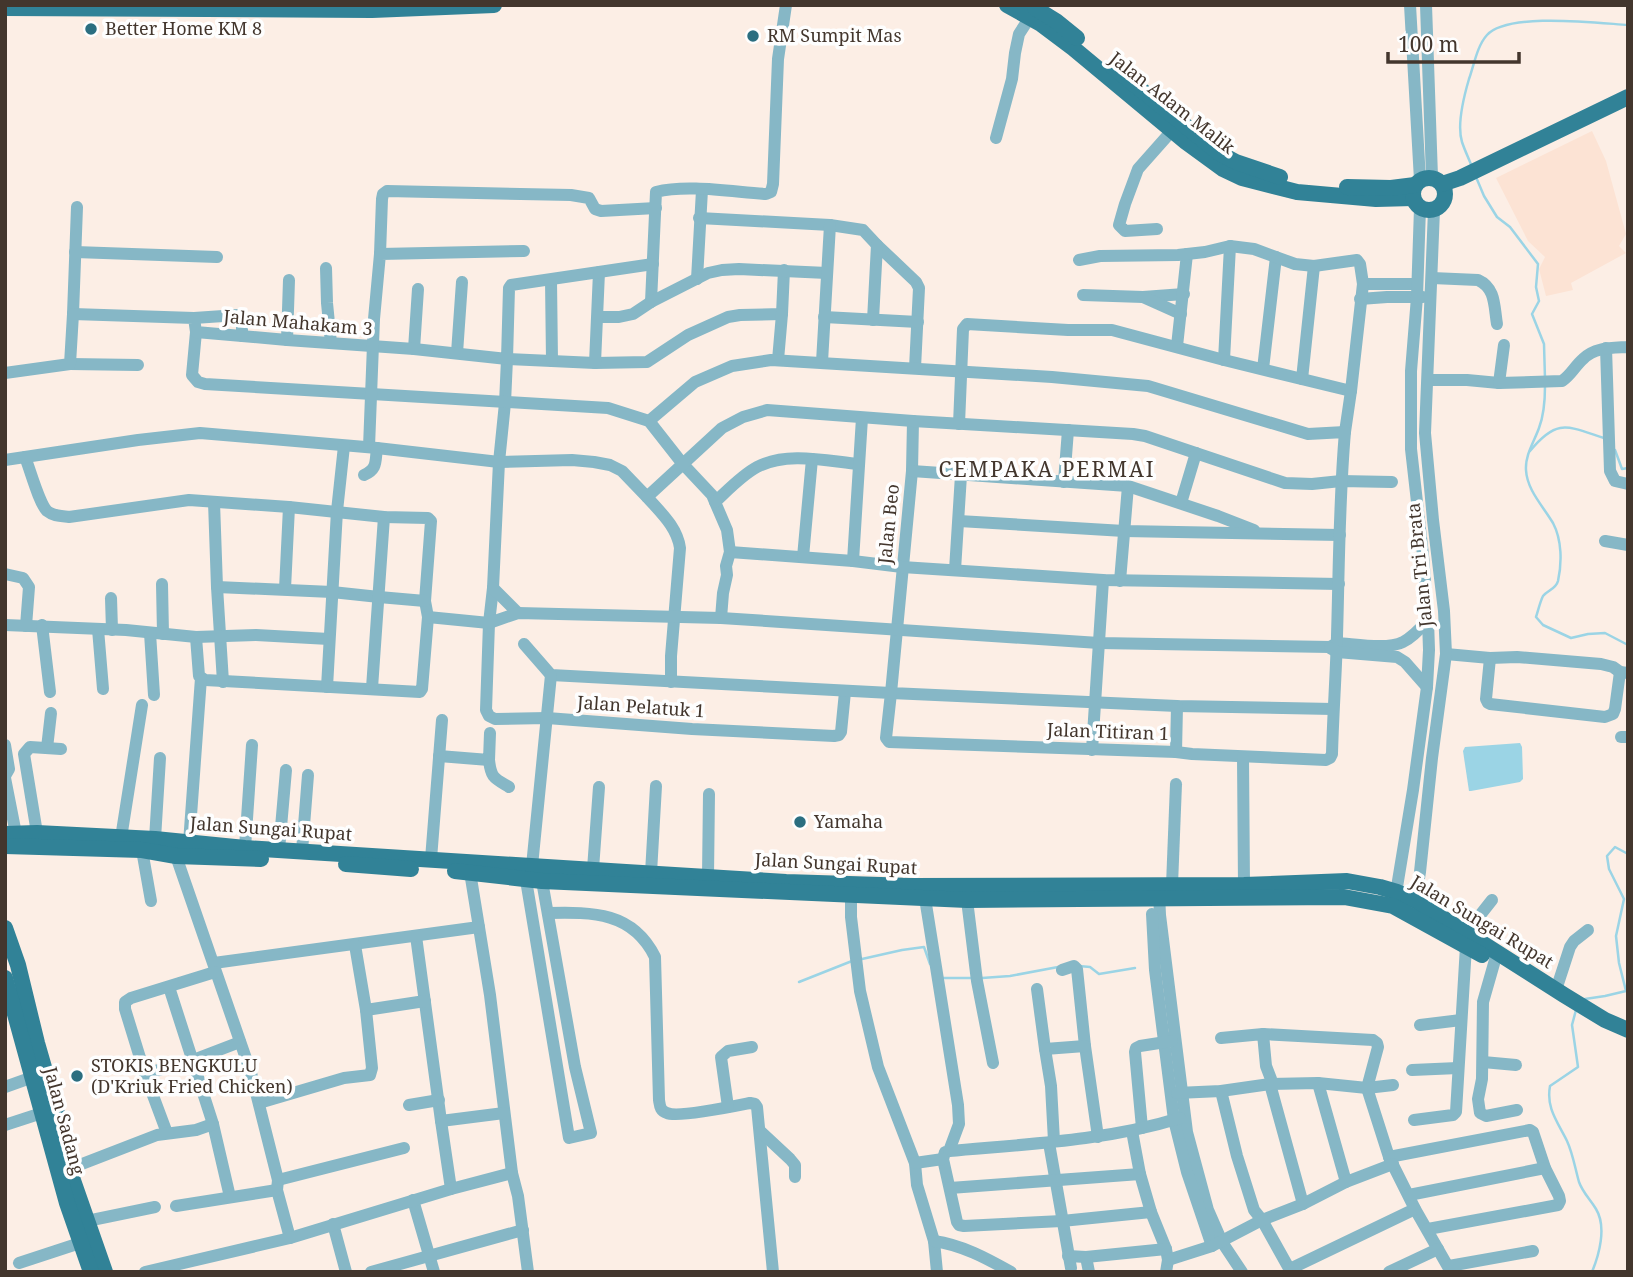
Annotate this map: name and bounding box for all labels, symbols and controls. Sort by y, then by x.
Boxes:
place label: Better Home KM 8 [105,16,262,40]
marker: Better Home KM 8 [83,21,99,37]
scale bar [1388,21,1519,65]
place label: RM Sumpit Mas [767,23,902,47]
marker: RM Sumpit Mas [745,28,761,44]
text: 100 m [1398,30,1459,58]
street label: Jalan Adam Malik [1104,45,1241,159]
street label: Jalan Mahakam 3 [222,303,374,340]
district label: CEMPAKA PERMAI [939,455,1155,483]
street label: Jalan Beo [872,483,904,566]
street label: Jalan Tri Brata [1401,502,1438,630]
street label: Jalan Pelatuk 1 [575,690,706,722]
street label: Jalan Titiran 1 [1046,717,1169,745]
place label: Yamaha [813,809,883,833]
street label: Jalan Sungai Rupat [188,810,353,846]
marker: Yamaha [792,814,808,830]
street label: Jalan Sungai Rupat [753,847,918,879]
street label: Jalan Sungai Rupat [1406,869,1558,973]
place label: STOKIS BENGKULU (D'Kriuk Fried Chicken) [91,1053,293,1098]
street label: Jalan Sadang [39,1063,91,1178]
marker: STOKIS BENGKULU (D'Kriuk Fried Chicken) [69,1068,85,1084]

